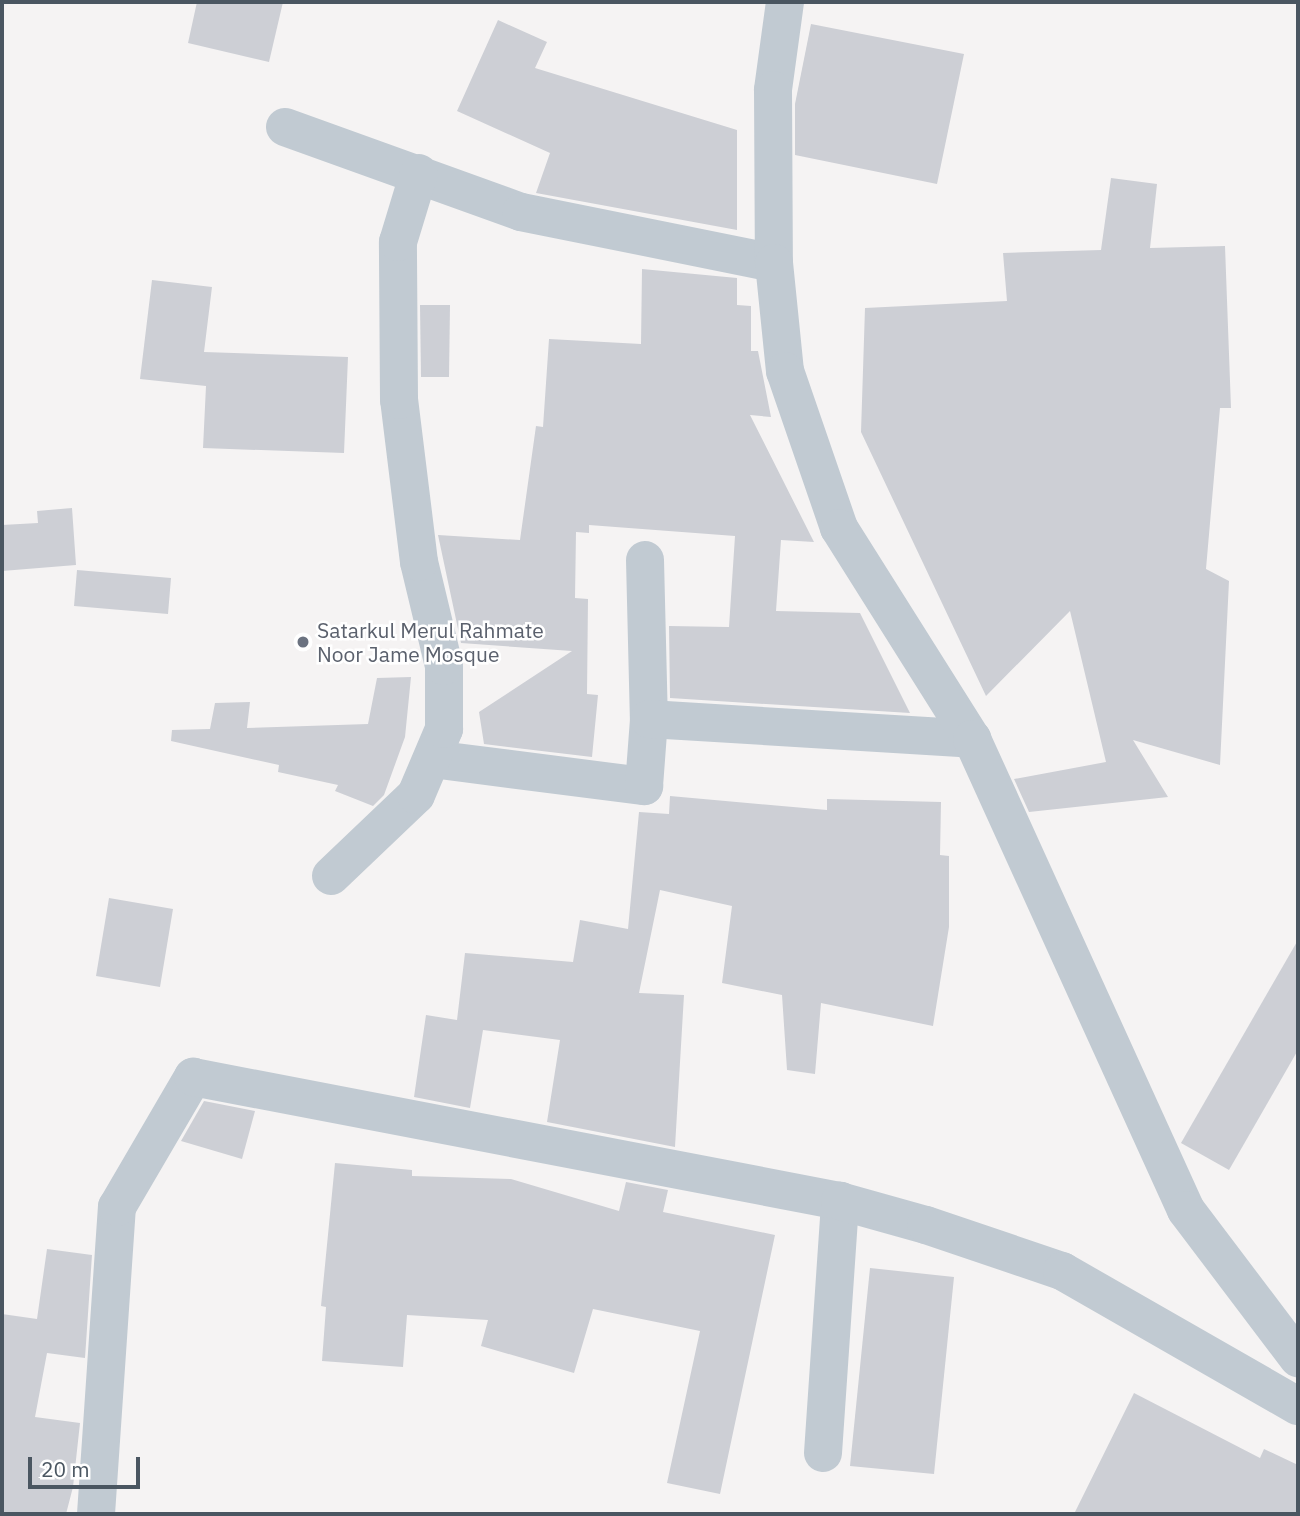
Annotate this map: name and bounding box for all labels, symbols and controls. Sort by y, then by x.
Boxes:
place label: Satarkul Merul Rahmate Noor Jame Mosque [317,617,544,667]
marker: Satarkul Merul Rahmate Noor Jame Mosque [295,634,311,650]
scale bar [32,1442,144,1486]
text: 20 m [41,1455,90,1483]

